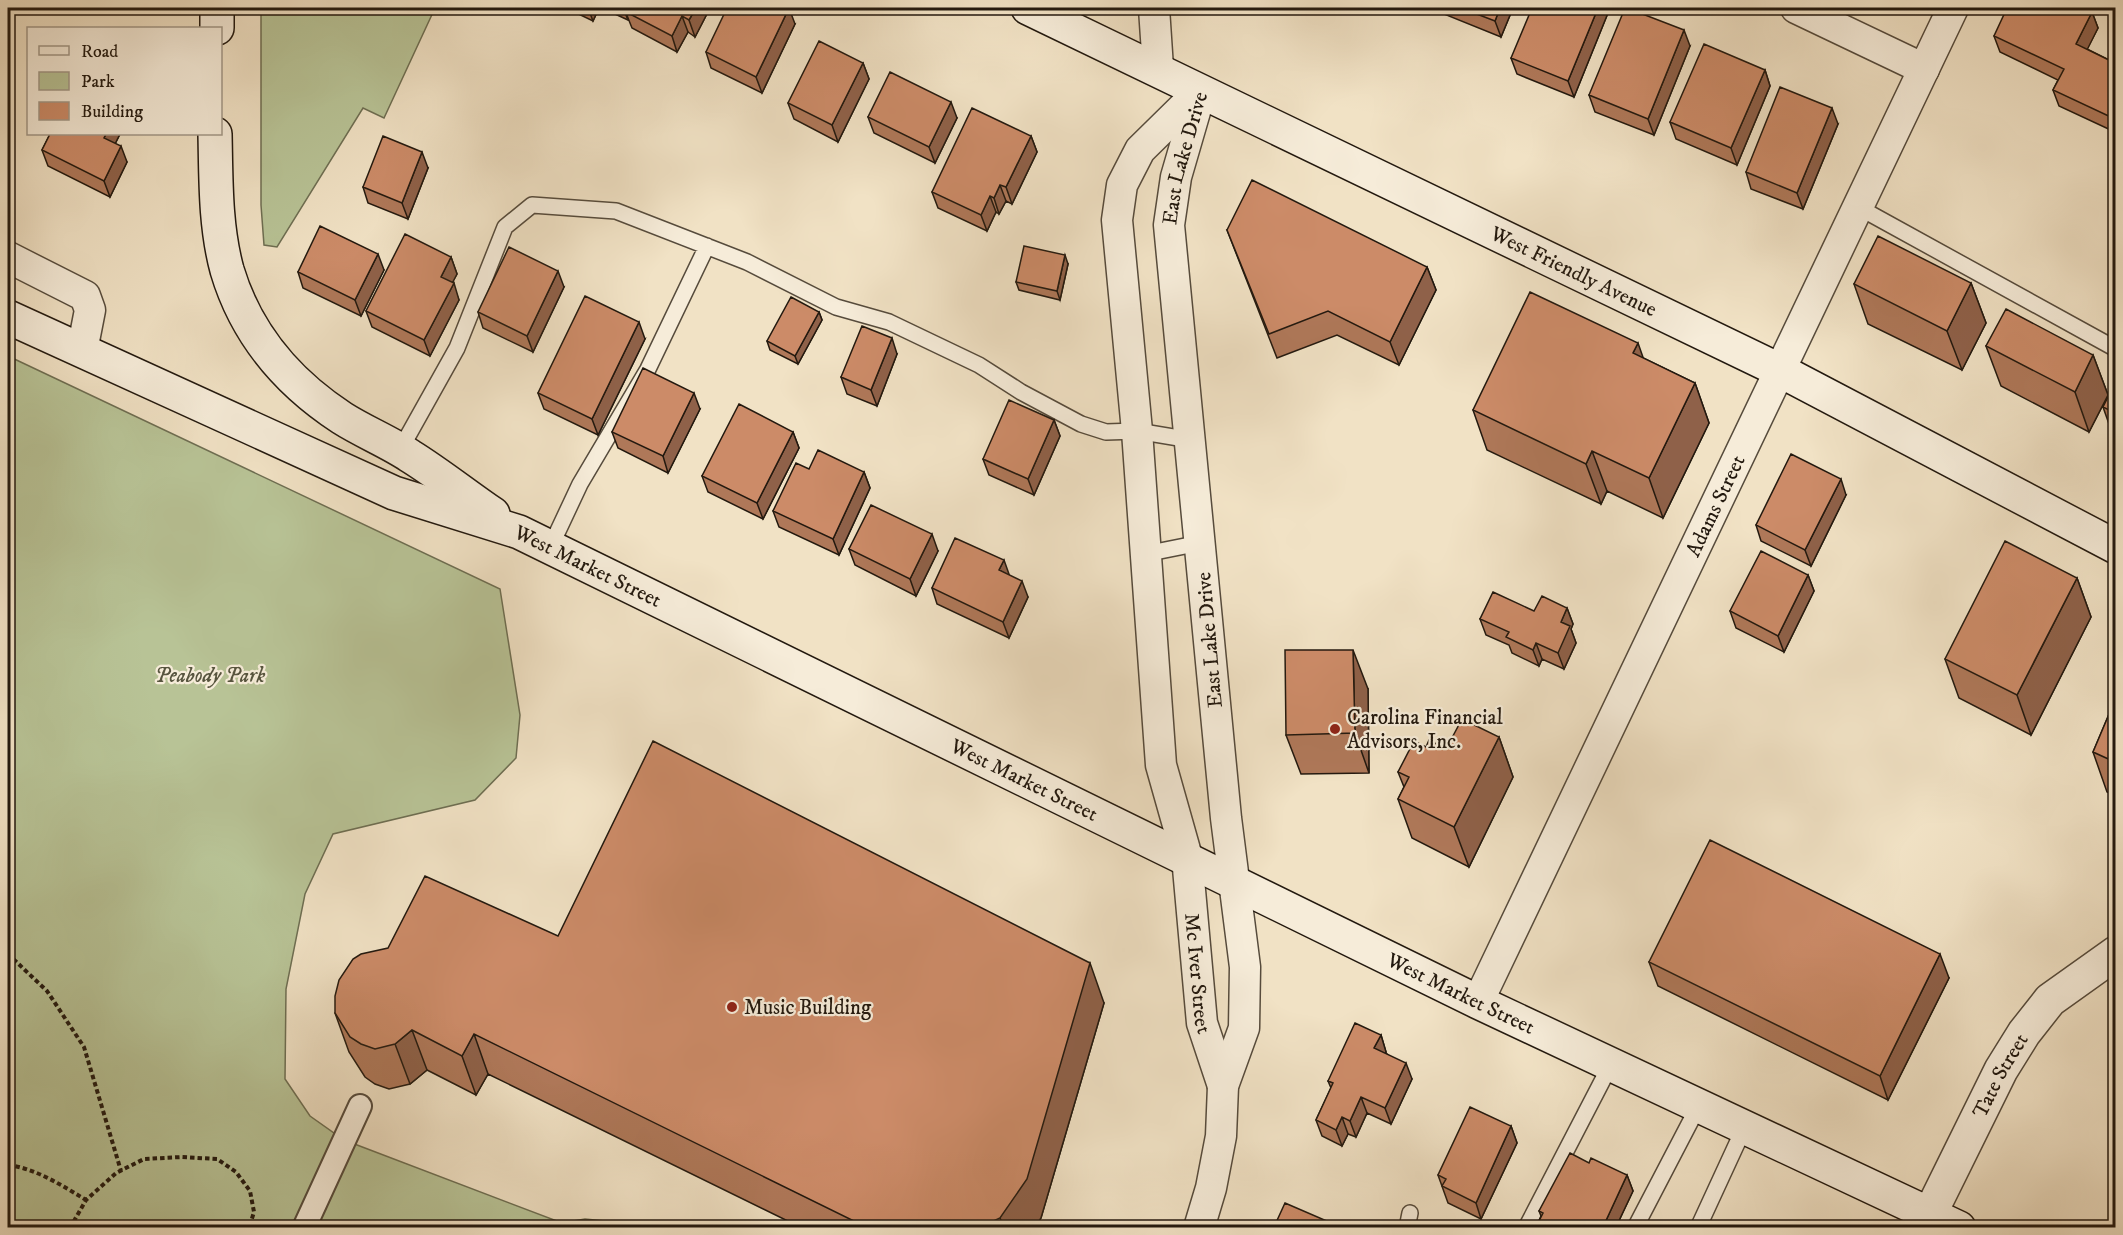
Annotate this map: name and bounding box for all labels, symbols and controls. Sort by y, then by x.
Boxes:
legend [27,27,222,135]
text: Road [81,41,118,63]
text: Park [81,71,115,93]
street label: East Lake Drive [1157,89,1214,227]
text: Building [81,101,143,123]
street label: West Friendly Avenue [1485,220,1661,323]
street label: Adams Street [1681,451,1752,561]
street label: West Market Street [509,519,666,614]
street label: East Lake Drive [1191,571,1229,709]
park label: Peabody Park [155,663,265,689]
place label: Carolina Financial Advisors, Inc. [1347,705,1503,755]
marker: Carolina Financial Advisors, Inc. [1328,722,1342,736]
street label: West Market Street [945,733,1102,828]
street label: Mc Iver Street [1178,912,1217,1038]
street label: West Market Street [1381,947,1539,1041]
place label: Music Building [744,995,872,1021]
marker: Music Building [725,1000,739,1014]
street label: Tate Street [1967,1029,2035,1122]

